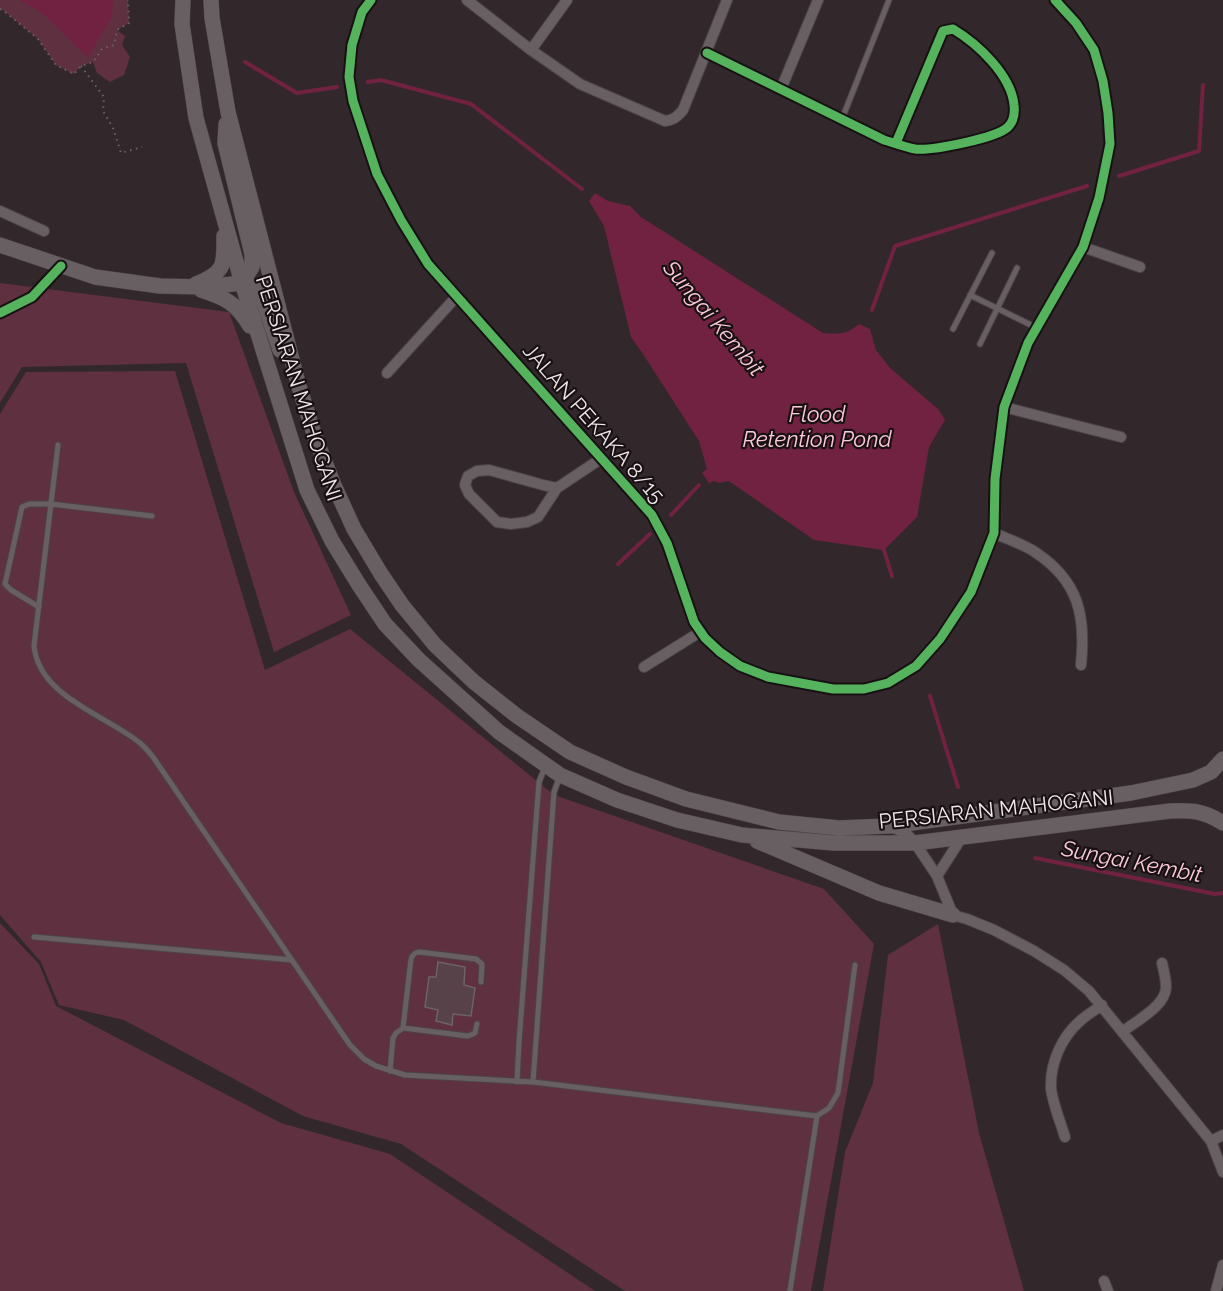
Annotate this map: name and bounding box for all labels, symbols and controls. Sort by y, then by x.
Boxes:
water label: Sungai Kembit [658,254,770,382]
street label: PERSIARAN MAHOGANI [251,272,347,504]
street label: JALAN PEKAKA 8/15 [518,338,670,508]
water label: Flood Retention Pond [742,401,892,452]
street label: PERSIARAN MAHOGANI [878,784,1114,834]
water label: Sungai Kembit [1059,834,1205,888]

